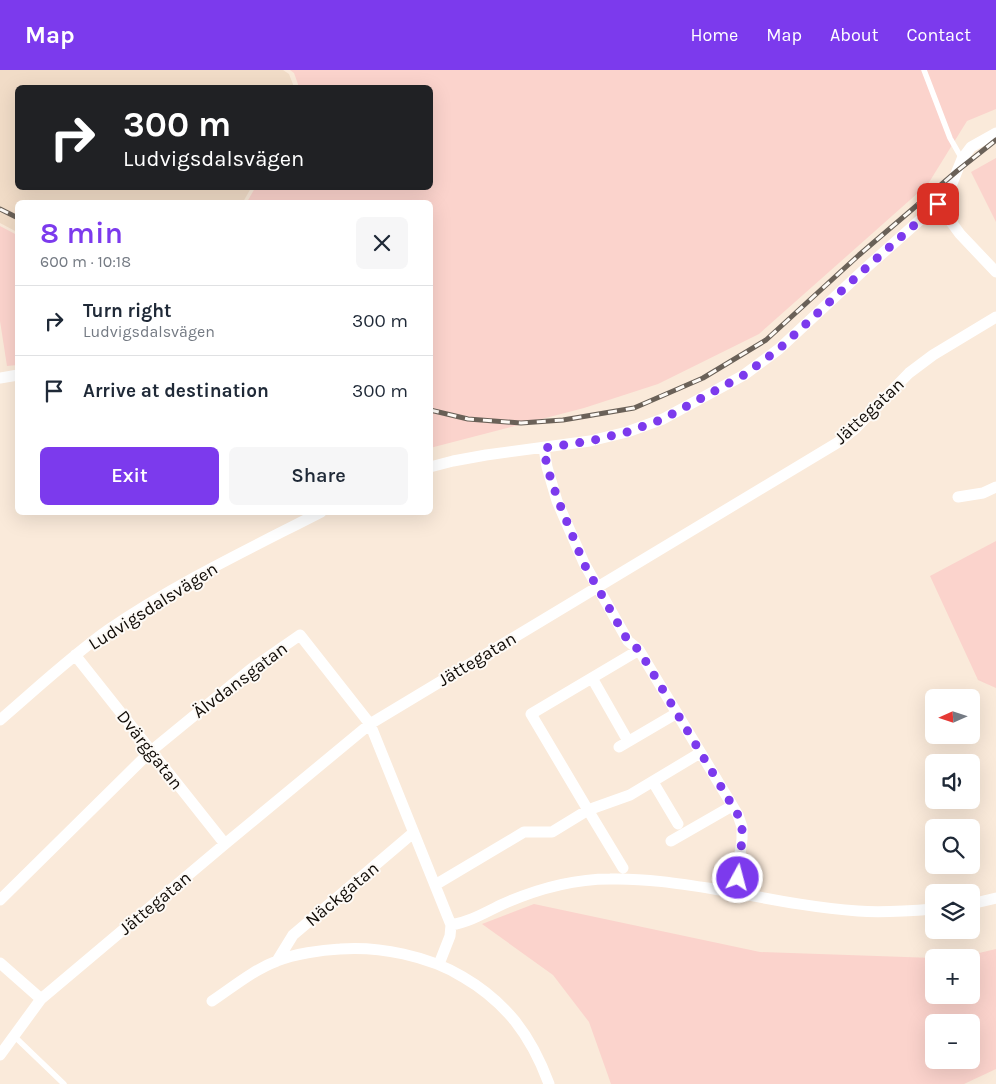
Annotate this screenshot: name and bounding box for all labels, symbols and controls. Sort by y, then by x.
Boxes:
text: Map [25,21,75,49]
text: Home [690,24,738,46]
text: Map [766,24,802,46]
text: About [830,24,879,46]
text: Contact [907,24,971,46]
text: 300 m [123,104,231,145]
icon: right [40,105,105,170]
text: Ludvigsdalsvägen [123,146,304,172]
pin [917,183,959,225]
icon: arrive [924,190,952,218]
text: 8 min [40,215,123,251]
button: close [356,217,408,269]
text: 600 m · 10:18 [40,252,131,271]
text: Turn right [83,300,172,322]
icon: right [40,307,68,335]
text: 300 m [352,310,408,332]
text: Ludvigsdalsvägen [83,322,215,341]
street label: Jättegatan [829,373,909,449]
icon: arrive [40,377,68,405]
text: Arrive at destination [83,380,269,402]
text: 300 m [352,380,408,402]
button: Exit [40,447,219,505]
button: Share [229,447,408,505]
street label: Ludvigsdalsvägen [84,557,222,655]
street label: Jättegatan [434,627,520,691]
street label: Älvdansgatan [188,637,292,723]
north arrow [925,689,980,744]
map controls [925,689,980,1069]
street label: Dvärggatan [112,706,188,794]
button: sound [925,754,980,809]
button: search [925,819,980,874]
position arrow [711,851,763,903]
street label: Näckgatan [301,857,383,931]
street label: Jättegatan [114,866,196,940]
button: layers [925,884,980,939]
button: + [925,949,980,1004]
button: − [925,1014,980,1069]

